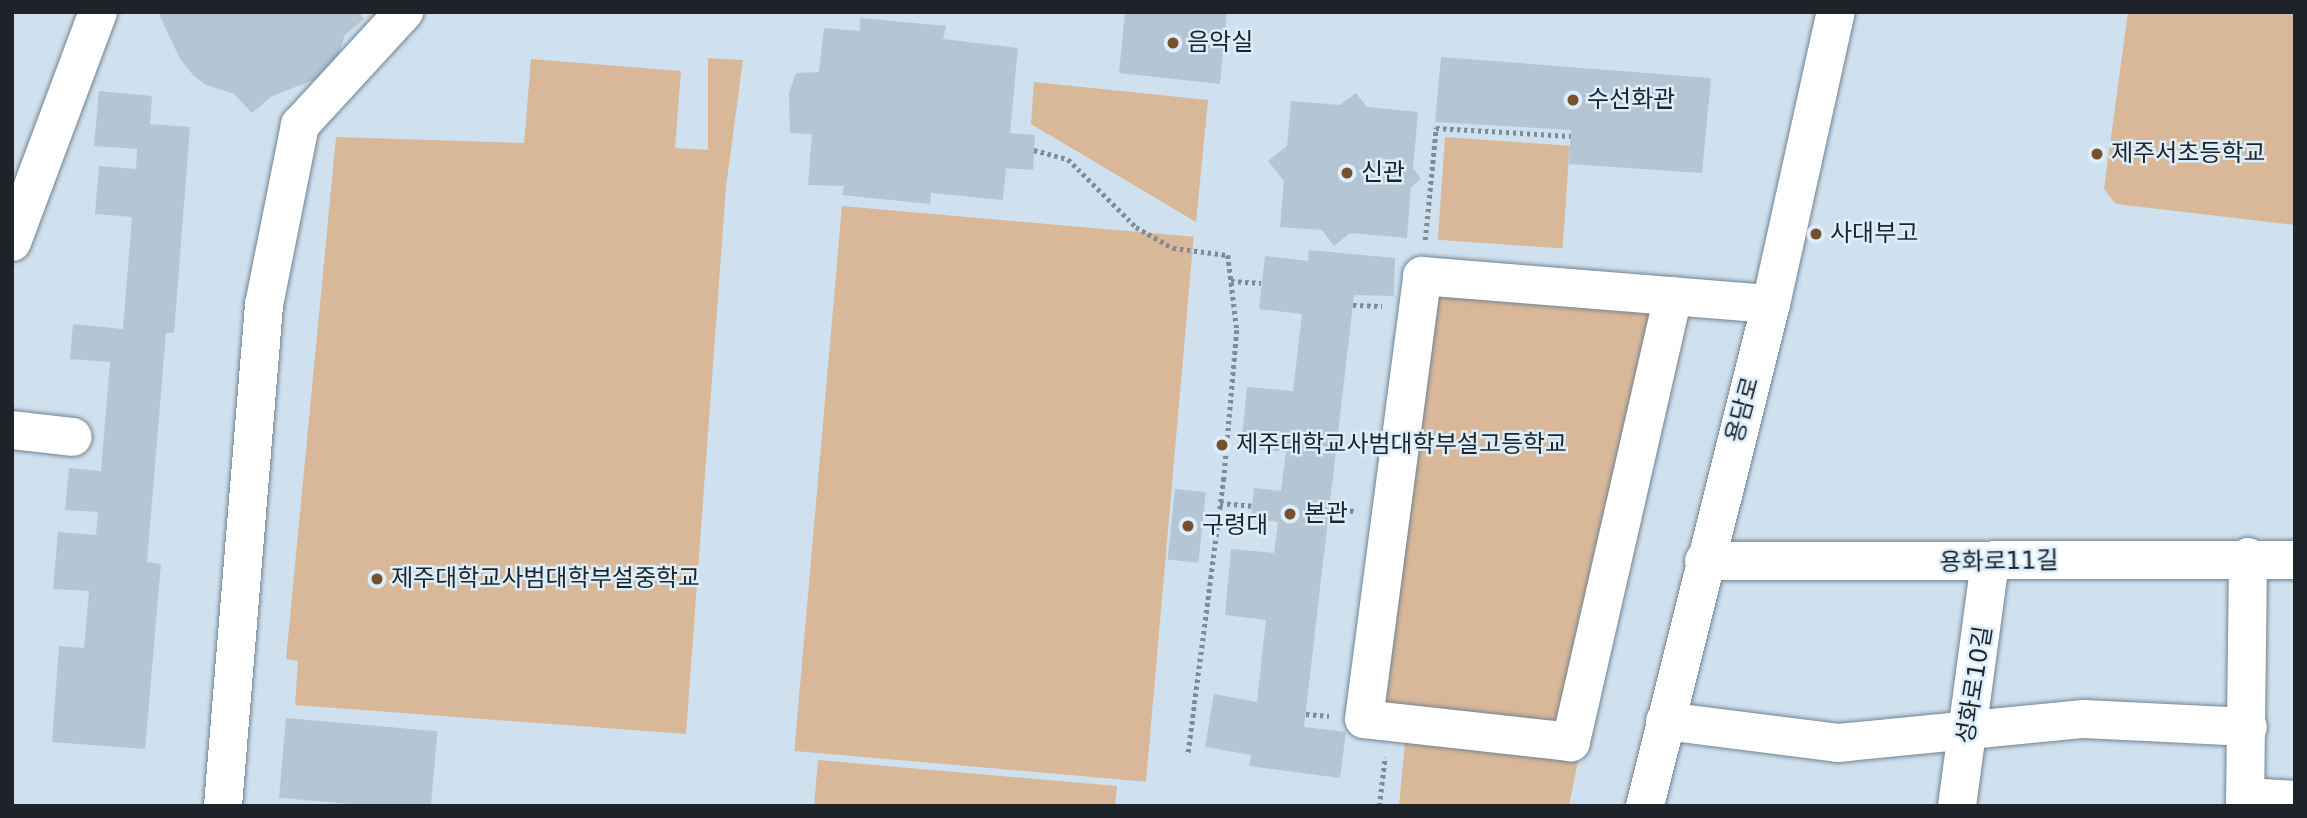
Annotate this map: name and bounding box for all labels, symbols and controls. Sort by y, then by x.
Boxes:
place label: 음악실 [1187,29,1253,57]
marker: 음악실 [1165,35,1181,51]
place label: 수선화관 [1587,86,1675,114]
marker: 수선화관 [1565,92,1581,108]
place label: 제주서초등학교 [2111,140,2266,168]
marker: 제주서초등학교 [2089,146,2105,162]
place label: 신관 [1361,159,1405,187]
marker: 신관 [1339,165,1355,181]
place label: 사대부고 [1830,220,1918,248]
marker: 사대부고 [1808,226,1824,242]
street label: 용담로 [1721,374,1765,446]
place label: 제주대학교사범대학부설고등학교 [1236,431,1567,459]
marker: 제주대학교사범대학부설고등학교 [1214,437,1230,453]
place label: 본관 [1304,500,1348,528]
marker: 본관 [1282,506,1298,522]
place label: 구령대 [1202,512,1268,540]
marker: 구령대 [1180,518,1196,534]
street label: 용화로11길 [1939,547,2059,577]
place label: 제주대학교사범대학부설중학교 [391,565,700,593]
marker: 제주대학교사범대학부설중학교 [369,571,385,587]
street label: 성화로10길 [1951,624,1999,746]

